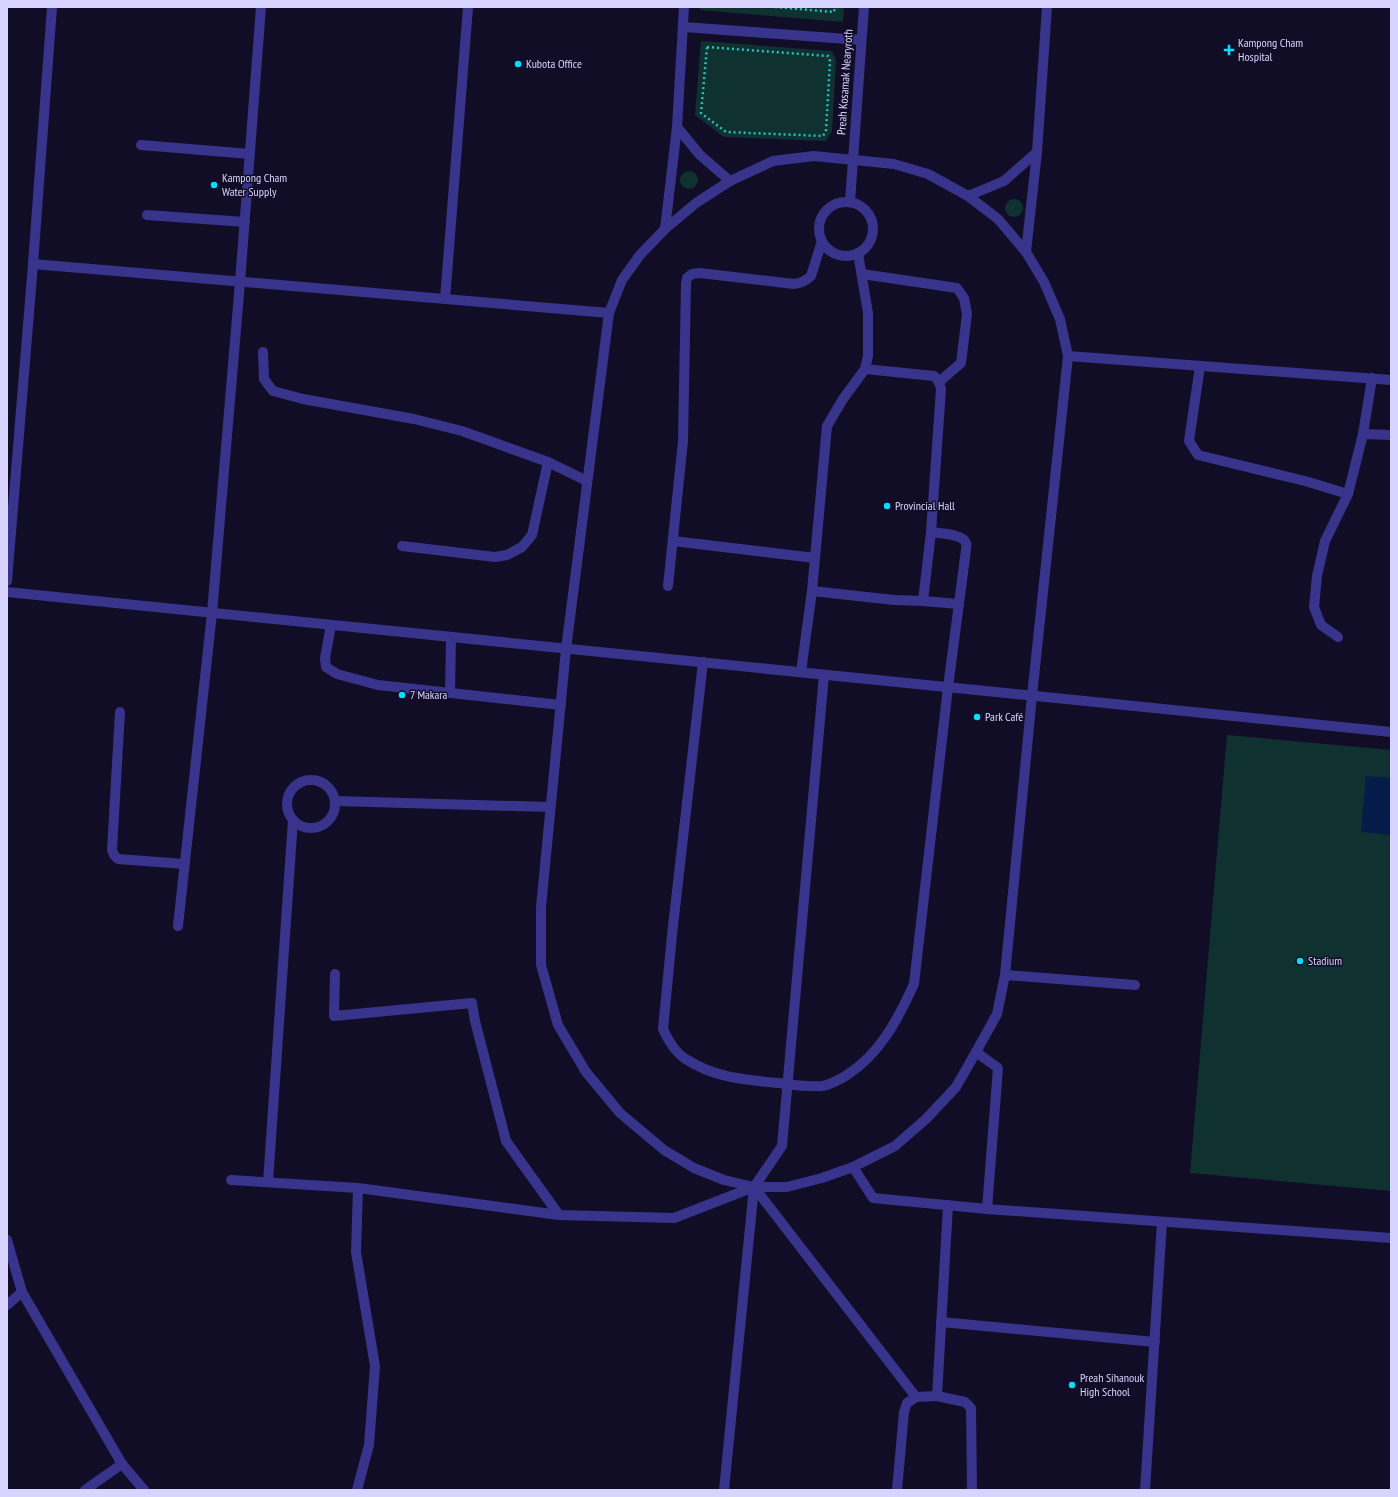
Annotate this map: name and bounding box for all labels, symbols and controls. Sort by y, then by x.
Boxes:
street label: Preah Kosamak Nearyroth [833,29,856,135]
place label: Kampong Cham Hospital [1238,35,1303,64]
marker: Kampong Cham Hospital [1223,44,1235,56]
place label: Kubota Office [526,56,582,71]
marker: Kubota Office [513,59,523,69]
place label: Kampong Cham Water Supply [222,170,287,199]
marker: Kampong Cham Water Supply [209,180,219,190]
place label: Provincial Hall [895,498,955,513]
marker: Provincial Hall [882,501,892,511]
place label: 7 Makara [410,687,448,702]
marker: 7 Makara [397,690,407,700]
place label: Park Café [985,709,1023,724]
marker: Park Café [972,712,982,722]
place label: Stadium [1308,953,1342,968]
marker: Stadium [1295,956,1305,966]
place label: Preah Sihanouk High School [1080,1370,1144,1399]
marker: Preah Sihanouk High School [1067,1380,1077,1390]

